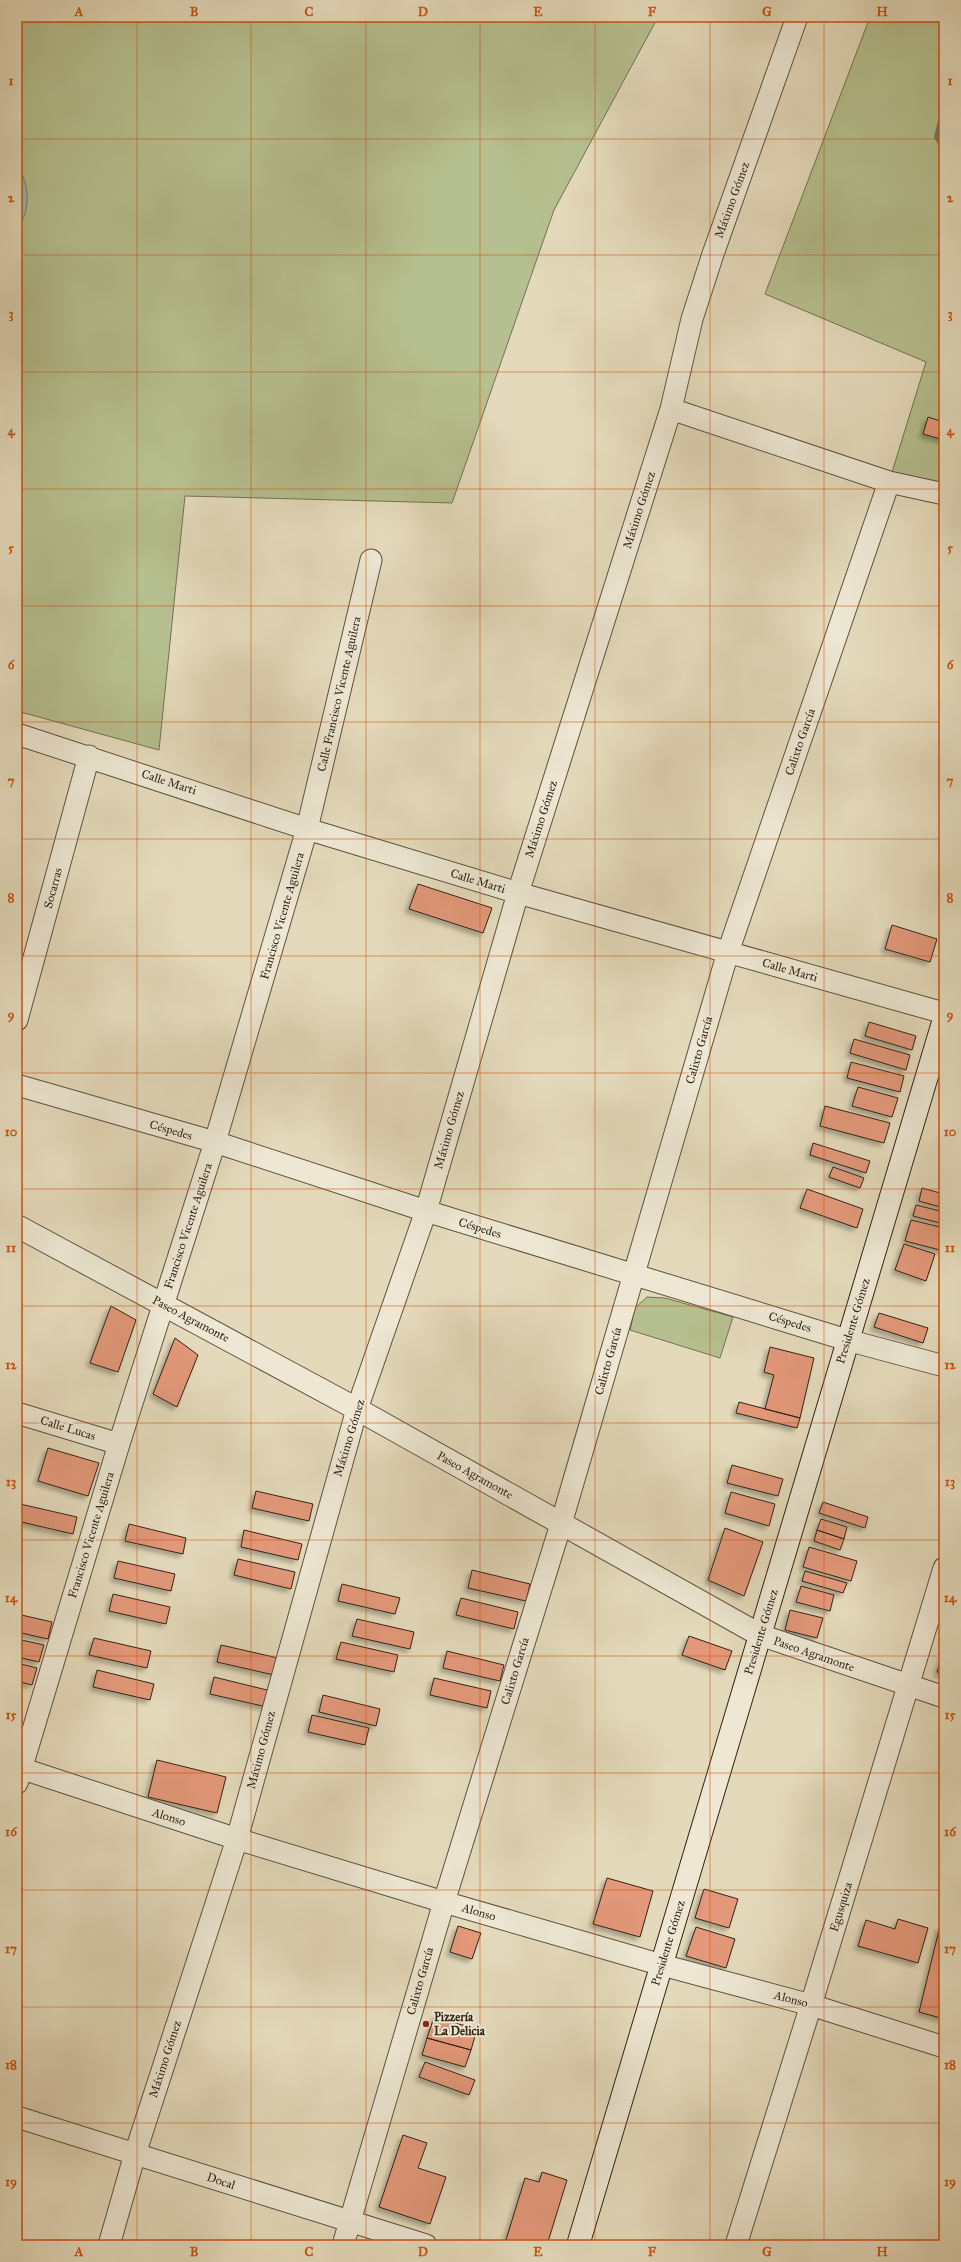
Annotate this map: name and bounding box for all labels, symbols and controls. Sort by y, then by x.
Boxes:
text: A [74,4,84,20]
text: B [190,4,199,20]
text: C [305,4,314,20]
text: D [418,4,428,20]
text: E [533,4,543,20]
text: F [648,4,657,20]
text: G [762,4,772,20]
text: H [876,4,888,20]
text: 1 [8,73,14,89]
text: 1 [947,73,953,89]
street label: Máximo Gómez [712,159,752,240]
text: 2 [8,190,15,206]
text: 2 [947,190,954,206]
text: 3 [8,306,14,322]
text: 3 [947,306,953,322]
text: 4 [7,423,15,439]
text: 4 [946,423,954,439]
street label: Máximo Gómez [620,469,658,550]
text: 5 [8,540,15,556]
text: 5 [947,540,954,556]
street label: Calle Francisco Vicente Aguilera [314,614,365,773]
text: 6 [8,657,16,673]
text: 6 [947,657,955,673]
street label: Calixto García [782,706,818,777]
street label: Calle Marti [140,767,199,798]
text: 7 [8,773,15,789]
text: 7 [947,773,954,789]
street label: Máximo Gómez [522,778,560,859]
street label: Francisco Vicente Aguilera [257,850,308,981]
street label: Socarras [41,866,65,910]
street label: Calle Marti [449,866,508,896]
text: 8 [8,890,15,906]
text: 8 [947,890,954,906]
street label: Calle Marti [761,955,820,985]
text: 9 [8,1007,15,1023]
text: 9 [947,1007,954,1023]
street label: Calixto García [683,1014,716,1085]
street label: Máximo Gómez [431,1089,467,1171]
street label: Céspedes [148,1117,194,1143]
text: 10 [5,1124,18,1140]
text: 10 [944,1124,957,1140]
street label: Francisco Vicente Aguilera [161,1161,216,1291]
street label: Céspedes [457,1215,503,1241]
text: 11 [6,1240,16,1256]
text: 11 [945,1240,955,1256]
street label: Presidente Gómez [833,1276,873,1365]
street label: Paseo Agramonte [150,1293,232,1346]
street label: Céspedes [767,1309,813,1335]
street label: Calixto García [592,1325,625,1396]
text: 12 [5,1357,17,1373]
text: 12 [944,1357,956,1373]
street label: Máximo Gómez [331,1397,368,1478]
street label: Calle Lucas [39,1413,97,1443]
street label: Paseo Agramonte [434,1448,516,1503]
street label: Francisco Vicente Aguilera [65,1469,118,1600]
text: 13 [6,1474,16,1490]
text: 13 [945,1474,955,1490]
street label: Presidente Gómez [741,1587,781,1676]
text: 14 [5,1590,18,1606]
text: 14 [944,1590,957,1606]
street label: Paseo Agramonte [771,1634,856,1675]
street label: Calixto García [498,1635,532,1706]
text: 15 [5,1707,17,1723]
text: 15 [944,1707,956,1723]
street label: Máximo Gómez [244,1709,278,1791]
street label: Alonso [150,1805,188,1829]
text: 16 [5,1824,18,1840]
text: 16 [944,1824,957,1840]
street label: Egusquiza [827,1880,856,1934]
street label: Presidente Gómez [648,1898,688,1987]
street label: Alonso [460,1900,497,1923]
text: 17 [5,1941,17,1957]
text: 17 [944,1941,956,1957]
street label: Calixto García [404,1945,437,2016]
street label: Alonso [772,1988,809,2010]
place label: Pizzería La Delicia [434,2010,486,2038]
street label: Máximo Gómez [146,2018,184,2099]
marker: Pizzería La Delicia [421,2019,431,2029]
text: 18 [5,2057,17,2073]
text: 18 [944,2057,956,2073]
street label: Docal [205,2170,238,2192]
text: 19 [5,2174,17,2190]
text: 19 [944,2174,956,2190]
text: A [74,2244,84,2260]
text: B [190,2244,199,2260]
text: C [305,2244,314,2260]
text: D [418,2244,428,2260]
text: E [533,2244,543,2260]
text: F [648,2244,657,2260]
text: G [762,2244,772,2260]
text: H [876,2244,888,2260]

